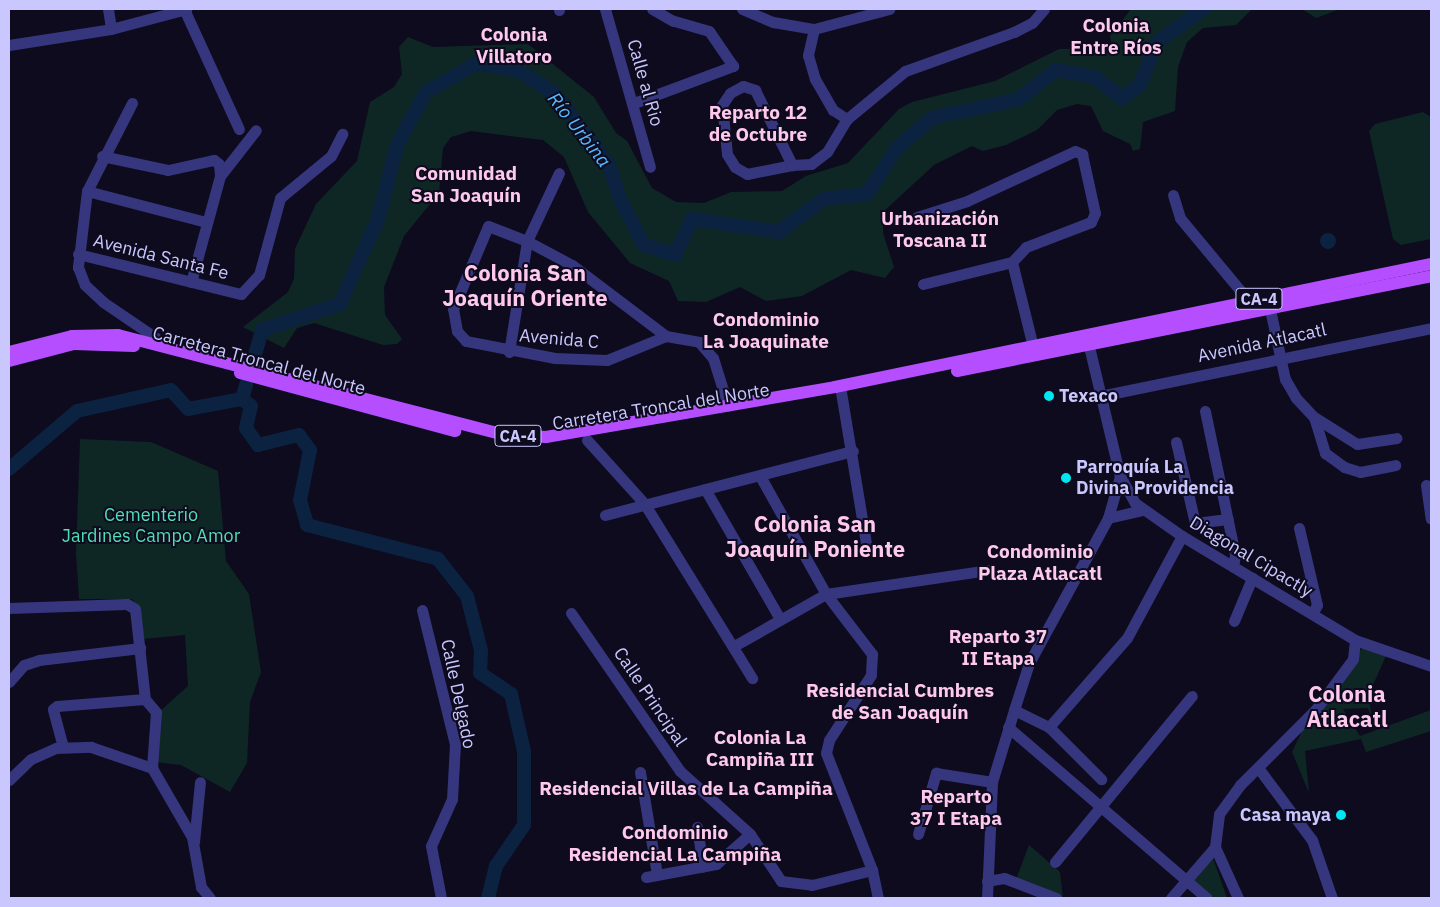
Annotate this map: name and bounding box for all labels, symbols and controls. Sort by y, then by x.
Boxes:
district label: Colonia Entre Ríos [1070,15,1162,59]
district label: Colonia Villatoro [476,24,552,68]
street label: Calle al Rio [622,37,668,129]
water label: Río Urbina [543,88,615,172]
district label: Reparto 12 de Octubre [709,102,807,146]
district label: Comunidad San Joaquín [411,163,521,207]
district label: Urbanización Toscana II [881,208,999,252]
street label: Avenida Santa Fe [91,230,231,284]
district label: Colonia San Joaquín Oriente [442,259,608,310]
road number: CA-4 [1235,286,1283,312]
district label: Condominio La Joaquinate [703,309,829,353]
street label: Avenida Atlacatl [1196,319,1328,367]
street label: Carretera Troncal del Norte [150,322,368,400]
street label: Avenida C [518,325,600,353]
street label: Carretera Troncal del Norte [551,379,771,435]
place label: Texaco [1059,385,1118,407]
marker: Texaco [1043,390,1055,402]
road number: CA-4 [494,422,542,450]
place label: Parroquía La Divina Providencia [1076,457,1234,499]
marker: Parroquía La Divina Providencia [1060,472,1072,484]
park label: Cementerio Jardines Campo Amor [62,505,240,548]
district label: Colonia San Joaquín Poniente [725,510,905,562]
street label: Diagonal Cipactly [1186,512,1316,602]
district label: Condominio Plaza Atlacatl [978,541,1102,585]
district label: Reparto 37 II Etapa [949,626,1047,670]
street label: Calle Delgado [436,637,480,751]
street label: Calle Principal [609,643,691,751]
district label: Residencial Cumbres de San Joaquín [806,680,994,724]
district label: Colonia Atlacatl [1306,680,1388,731]
district label: Colonia La Campiña III [706,727,814,771]
district label: Residencial Villas de La Campiña [539,778,833,800]
district label: Reparto 37 I Etapa [910,786,1002,830]
place label: Casa maya [1240,804,1331,826]
marker: Casa maya [1335,809,1347,821]
district label: Condominio Residencial La Campiña [569,822,781,866]

